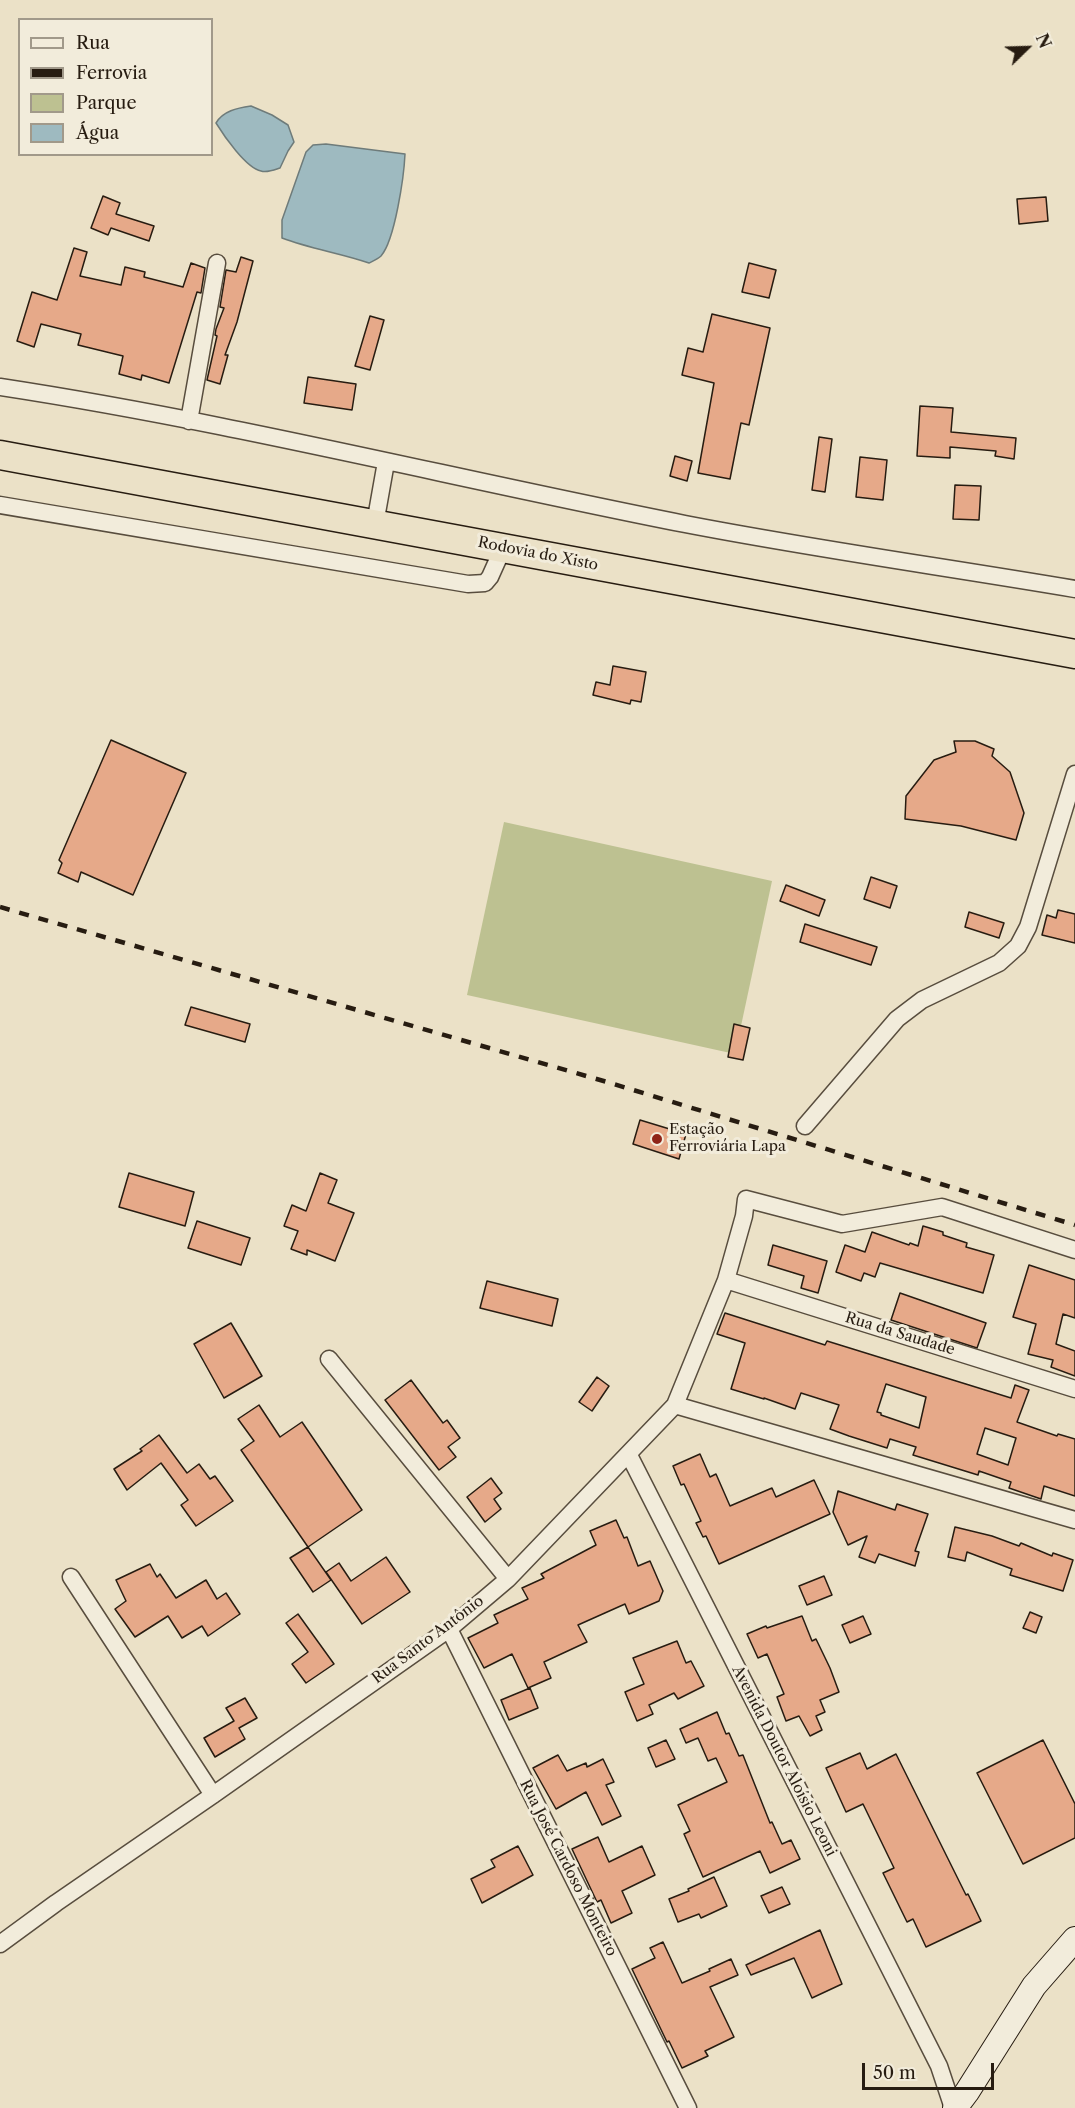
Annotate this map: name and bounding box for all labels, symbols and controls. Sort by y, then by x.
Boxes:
legend [18,18,213,156]
north arrow [997,18,1057,78]
text: N [1032,31,1055,51]
text: Rua [76,32,110,54]
text: Ferrovia [76,62,147,84]
text: Parque [76,92,137,114]
text: Água [76,122,119,144]
street label: Rodovia do Xisto [476,534,600,574]
place label: Estação Ferroviária Lapa [669,1121,786,1156]
marker: Estação Ferroviária Lapa [650,1132,664,1146]
street label: Rua da Saudade [843,1309,957,1359]
street label: Rua Santo Antônio [369,1592,487,1688]
street label: Avenida Doutor Aloísio Leoni [728,1663,840,1859]
street label: Rua José Cardoso Monteiro [515,1777,621,1959]
scale bar [865,2051,997,2089]
text: 50 m [873,2062,916,2084]

